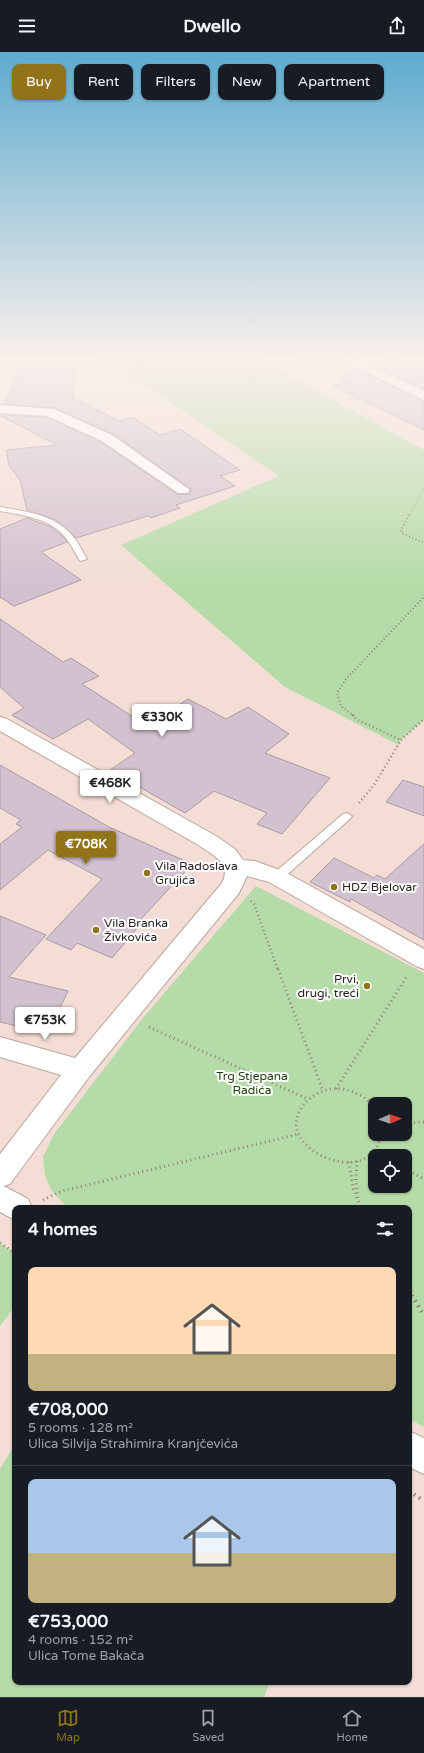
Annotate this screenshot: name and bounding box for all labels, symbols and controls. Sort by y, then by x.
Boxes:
icon: menu [16,15,38,37]
text: Dwello [183,15,241,37]
icon: share [386,15,408,37]
chip: Buy [12,64,66,100]
chip: Rent [74,64,133,100]
chip: Filters [141,64,210,100]
chip: New [218,64,276,100]
chip: Apartment [284,64,384,100]
pin: €330K [134,704,190,738]
text: €330K [141,709,183,725]
pin: €468K [82,770,138,804]
text: €468K [89,775,131,791]
pin: €708K [58,831,114,865]
text: €708K [65,836,107,852]
place label: Vila Radoslava Grujića [155,859,238,887]
marker: Vila Radoslava Grujića [142,868,152,878]
place label: HDZ Bjelovar [342,880,417,894]
marker: HDZ Bjelovar [329,882,339,892]
place label: Vila Branka Živkovića [104,916,168,944]
marker: Vila Branka Živkovića [91,925,101,935]
place label: Prvi, drugi, treći [298,972,359,1000]
marker: Prvi, drugi, treći [362,981,372,991]
pin: €753K [17,1007,73,1041]
text: €753K [24,1012,66,1028]
park label: Trg Stjepana Radića [216,1069,288,1097]
north arrow [368,1097,412,1141]
map controls [368,1097,412,1193]
button: locate [368,1149,412,1193]
icon: filters [374,1218,396,1240]
text: 4 homes [28,1219,97,1240]
icon: home [176,1293,248,1365]
text: €708,000 [28,1399,108,1420]
text: 5 rooms · 128 m² [28,1420,133,1436]
text: Ulica Silvija Strahimira Kranjčevića [28,1436,238,1452]
icon: home [176,1505,248,1577]
text: €753,000 [28,1611,108,1632]
text: 4 rooms · 152 m² [28,1632,133,1648]
text: Ulica Tome Bakača [28,1648,144,1664]
tab: Map [56,1707,80,1744]
tab: Saved [192,1707,224,1744]
tab: Home [337,1707,368,1744]

